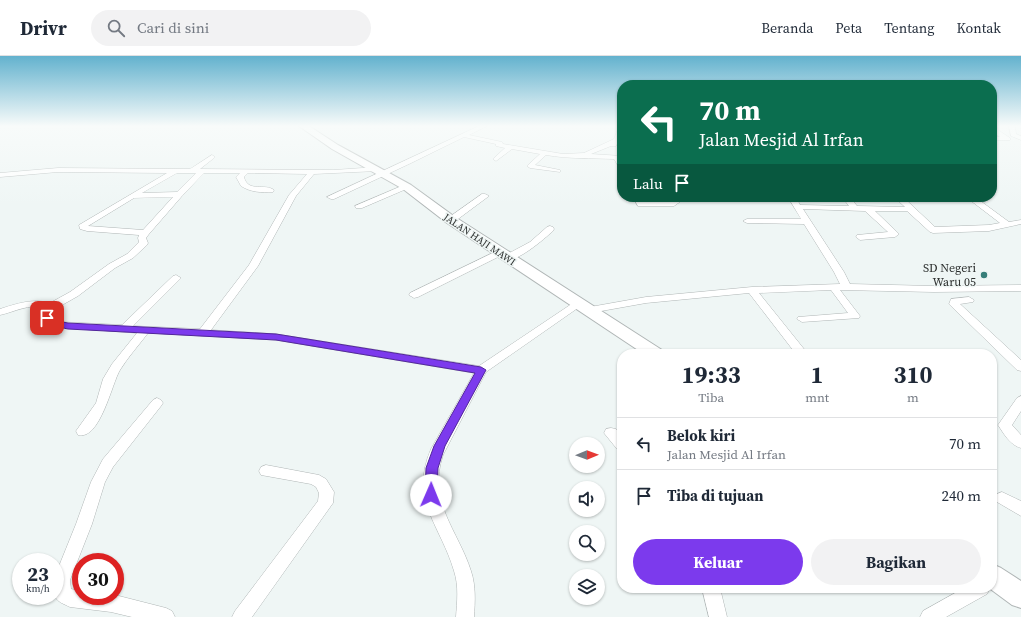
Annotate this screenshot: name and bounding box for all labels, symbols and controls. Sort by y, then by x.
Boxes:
search box [91,10,371,46]
text: Drivr [20,15,67,41]
icon: search [105,17,127,39]
text: Cari di sini [137,17,209,38]
text: Beranda [761,18,813,38]
text: Peta [835,18,862,38]
text: Tentang [884,18,935,38]
text: Kontak [957,18,1001,38]
text: 70 m [699,91,761,129]
icon: left [633,96,685,148]
text: Jalan Mesjid Al Irfan [699,127,864,152]
icon: arrive [671,172,693,194]
text: Lalu [633,173,663,194]
street label: JALAN HAJI MAWI [440,210,518,269]
place label: SD Negeri Waru 05 [923,260,976,290]
marker: SD Negeri Waru 05 [979,270,989,280]
pin [30,301,64,335]
icon: arrive [36,307,58,329]
text: 19:33 [681,358,741,391]
text: 1 [811,358,824,391]
text: 310 [893,358,932,391]
text: Tiba [698,389,724,406]
text: mnt [805,389,829,406]
text: m [907,389,919,406]
text: Belok kiri [667,425,735,446]
icon: left [633,433,655,455]
text: 70 m [949,433,981,454]
north arrow [569,437,605,473]
map controls [569,437,605,605]
text: Jalan Mesjid Al Irfan [667,446,786,463]
position arrow [410,474,452,516]
button: sound [569,481,605,517]
icon: arrive [633,485,655,507]
text: Tiba di tujuan [667,485,763,506]
text: 240 m [941,485,981,506]
button: search [569,525,605,561]
button: Keluar [633,539,803,585]
button: Bagikan [811,539,981,585]
speed limit sign: 30 [72,553,124,605]
text: 23 [27,560,49,588]
button: layers [569,569,605,605]
text: km/h [26,582,50,595]

